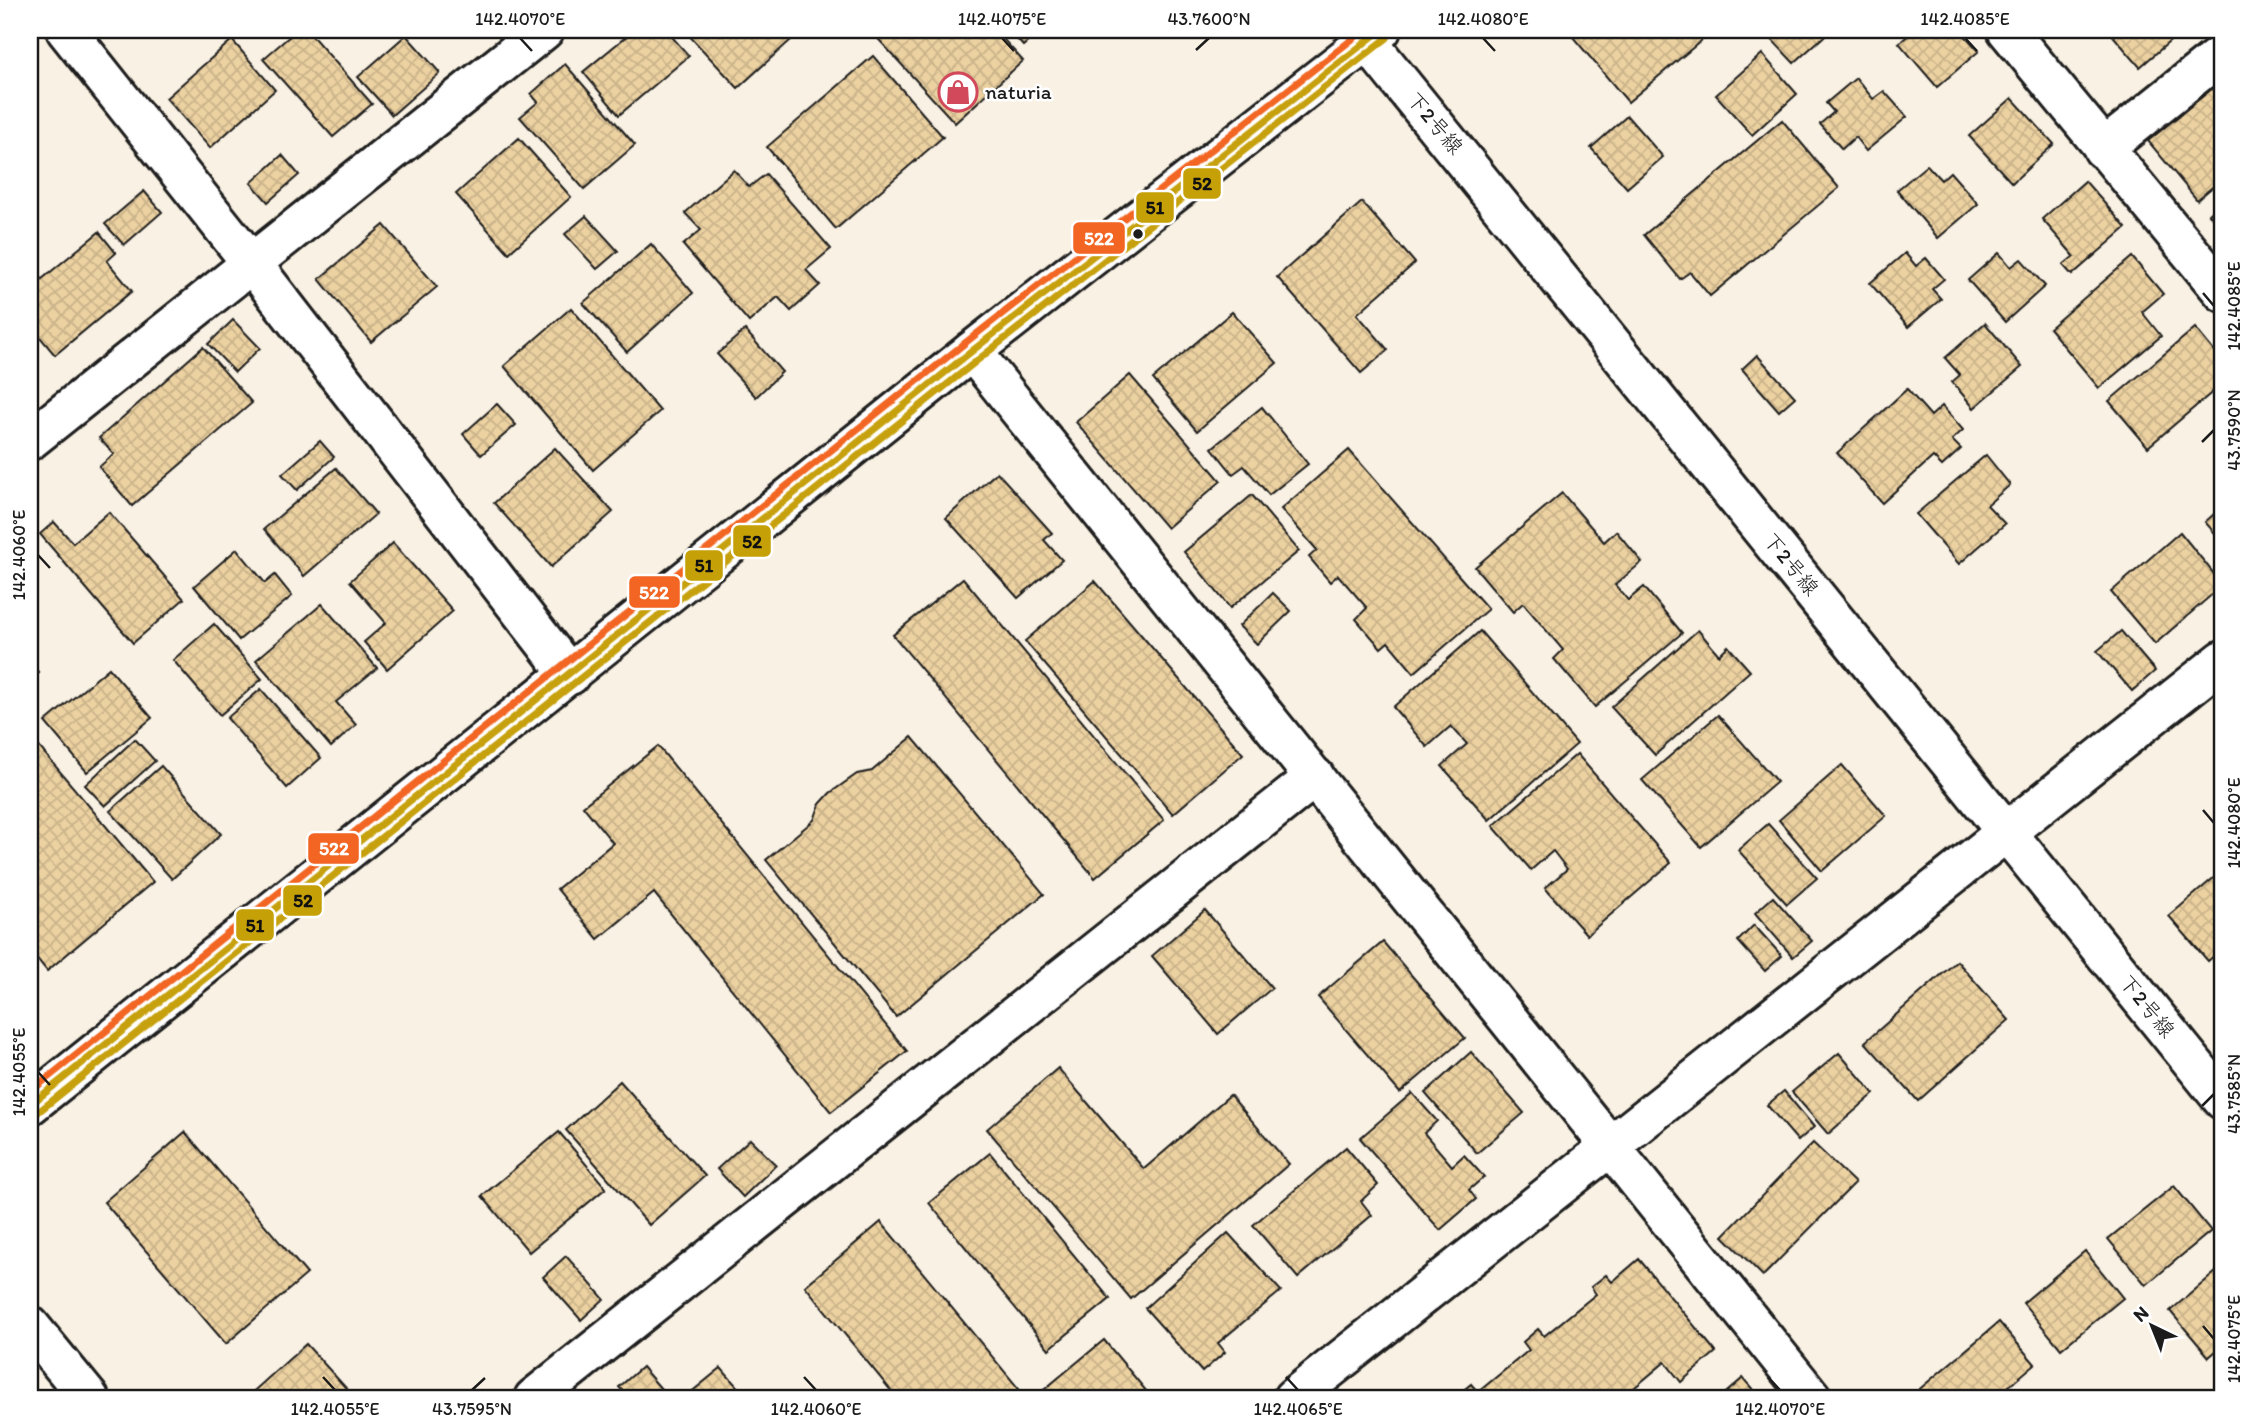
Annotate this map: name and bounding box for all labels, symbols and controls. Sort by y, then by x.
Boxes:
text: 142.4070°E [475,8,565,30]
text: 142.4075°E [958,8,1046,30]
text: 43.7600°N [1167,8,1251,30]
text: 142.4080°E [1437,8,1529,30]
text: 142.4085°E [1920,8,2010,30]
shop icon: naturia [937,71,979,113]
place label: naturia [985,79,1052,104]
street label: 下2号線 [1402,86,1469,159]
line badge: 52 [1182,167,1222,200]
text: 52 [1192,172,1212,195]
line badge: 51 [1135,191,1175,224]
text: 51 [1146,196,1165,219]
line badge: 522 [1072,221,1126,255]
text: 522 [1084,227,1114,250]
unlabelled marker [1131,227,1145,241]
text: 142.4085°E [2223,261,2245,351]
text: 43.7590°N [2223,389,2245,471]
text: 142.4060°E [8,510,30,600]
line badge: 52 [732,524,772,558]
street label: 下2号線 [1758,527,1824,600]
text: 52 [742,530,762,553]
line badge: 51 [684,549,724,582]
text: 51 [695,554,714,577]
line badge: 522 [628,575,681,609]
text: 522 [639,581,669,604]
text: 142.4080°E [2223,777,2245,869]
line badge: 522 [307,832,360,865]
text: 522 [319,837,349,860]
line badge: 52 [282,884,323,917]
text: 52 [293,889,313,912]
line badge: 51 [235,908,275,942]
text: 51 [246,914,265,937]
street label: 下2号線 [2114,969,2180,1042]
text: 142.4055°E [8,1027,30,1117]
text: 43.7585°N [2223,1054,2245,1134]
north arrow [2116,1292,2186,1362]
text: 142.4075°E [2223,1295,2245,1383]
text: N [2128,1301,2153,1327]
text: 142.4055°E [290,1398,380,1420]
text: 43.7595°N [432,1398,512,1420]
text: 142.4060°E [771,1398,861,1420]
text: 142.4065°E [1253,1398,1343,1420]
text: 142.4070°E [1735,1398,1825,1420]

